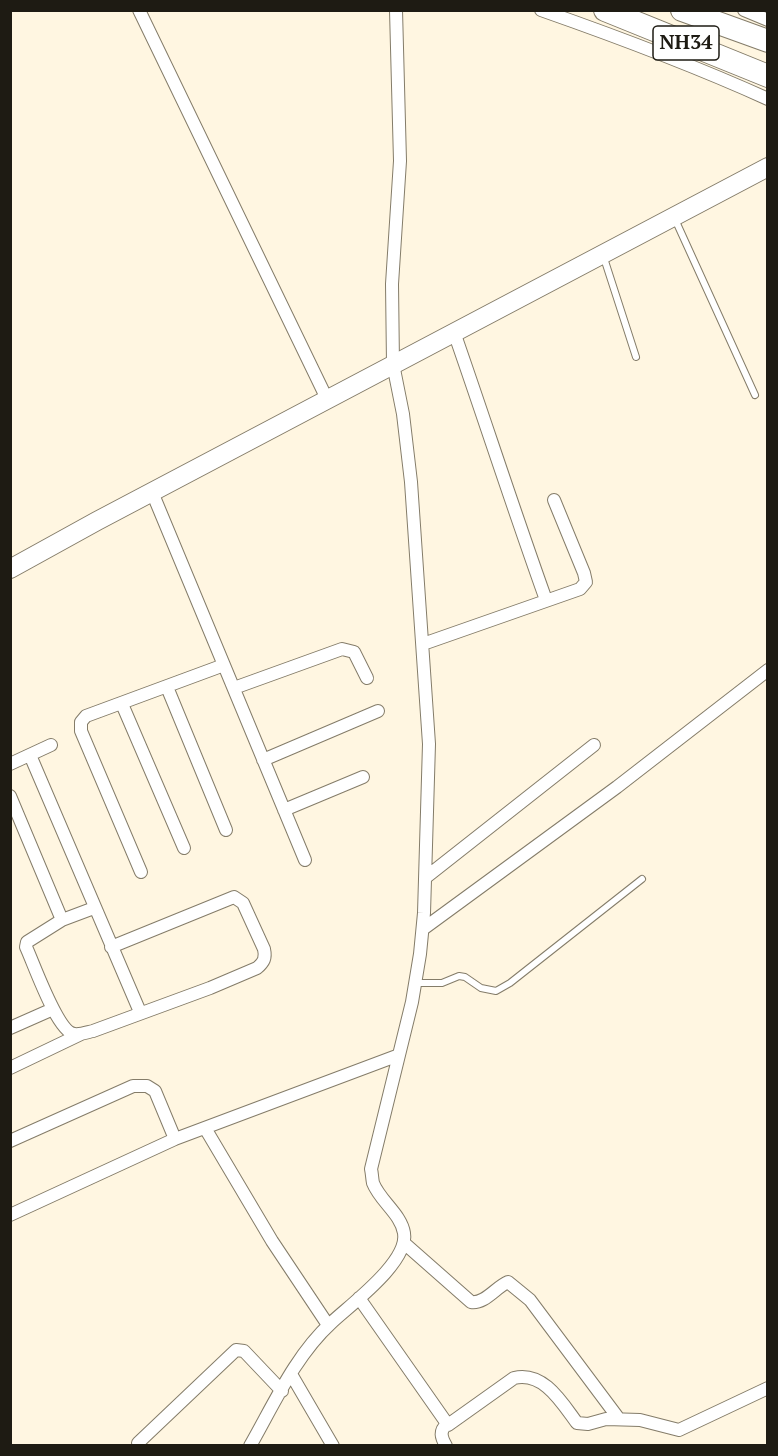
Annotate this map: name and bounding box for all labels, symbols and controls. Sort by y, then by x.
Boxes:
road number: NH34 [653,26,719,60]

